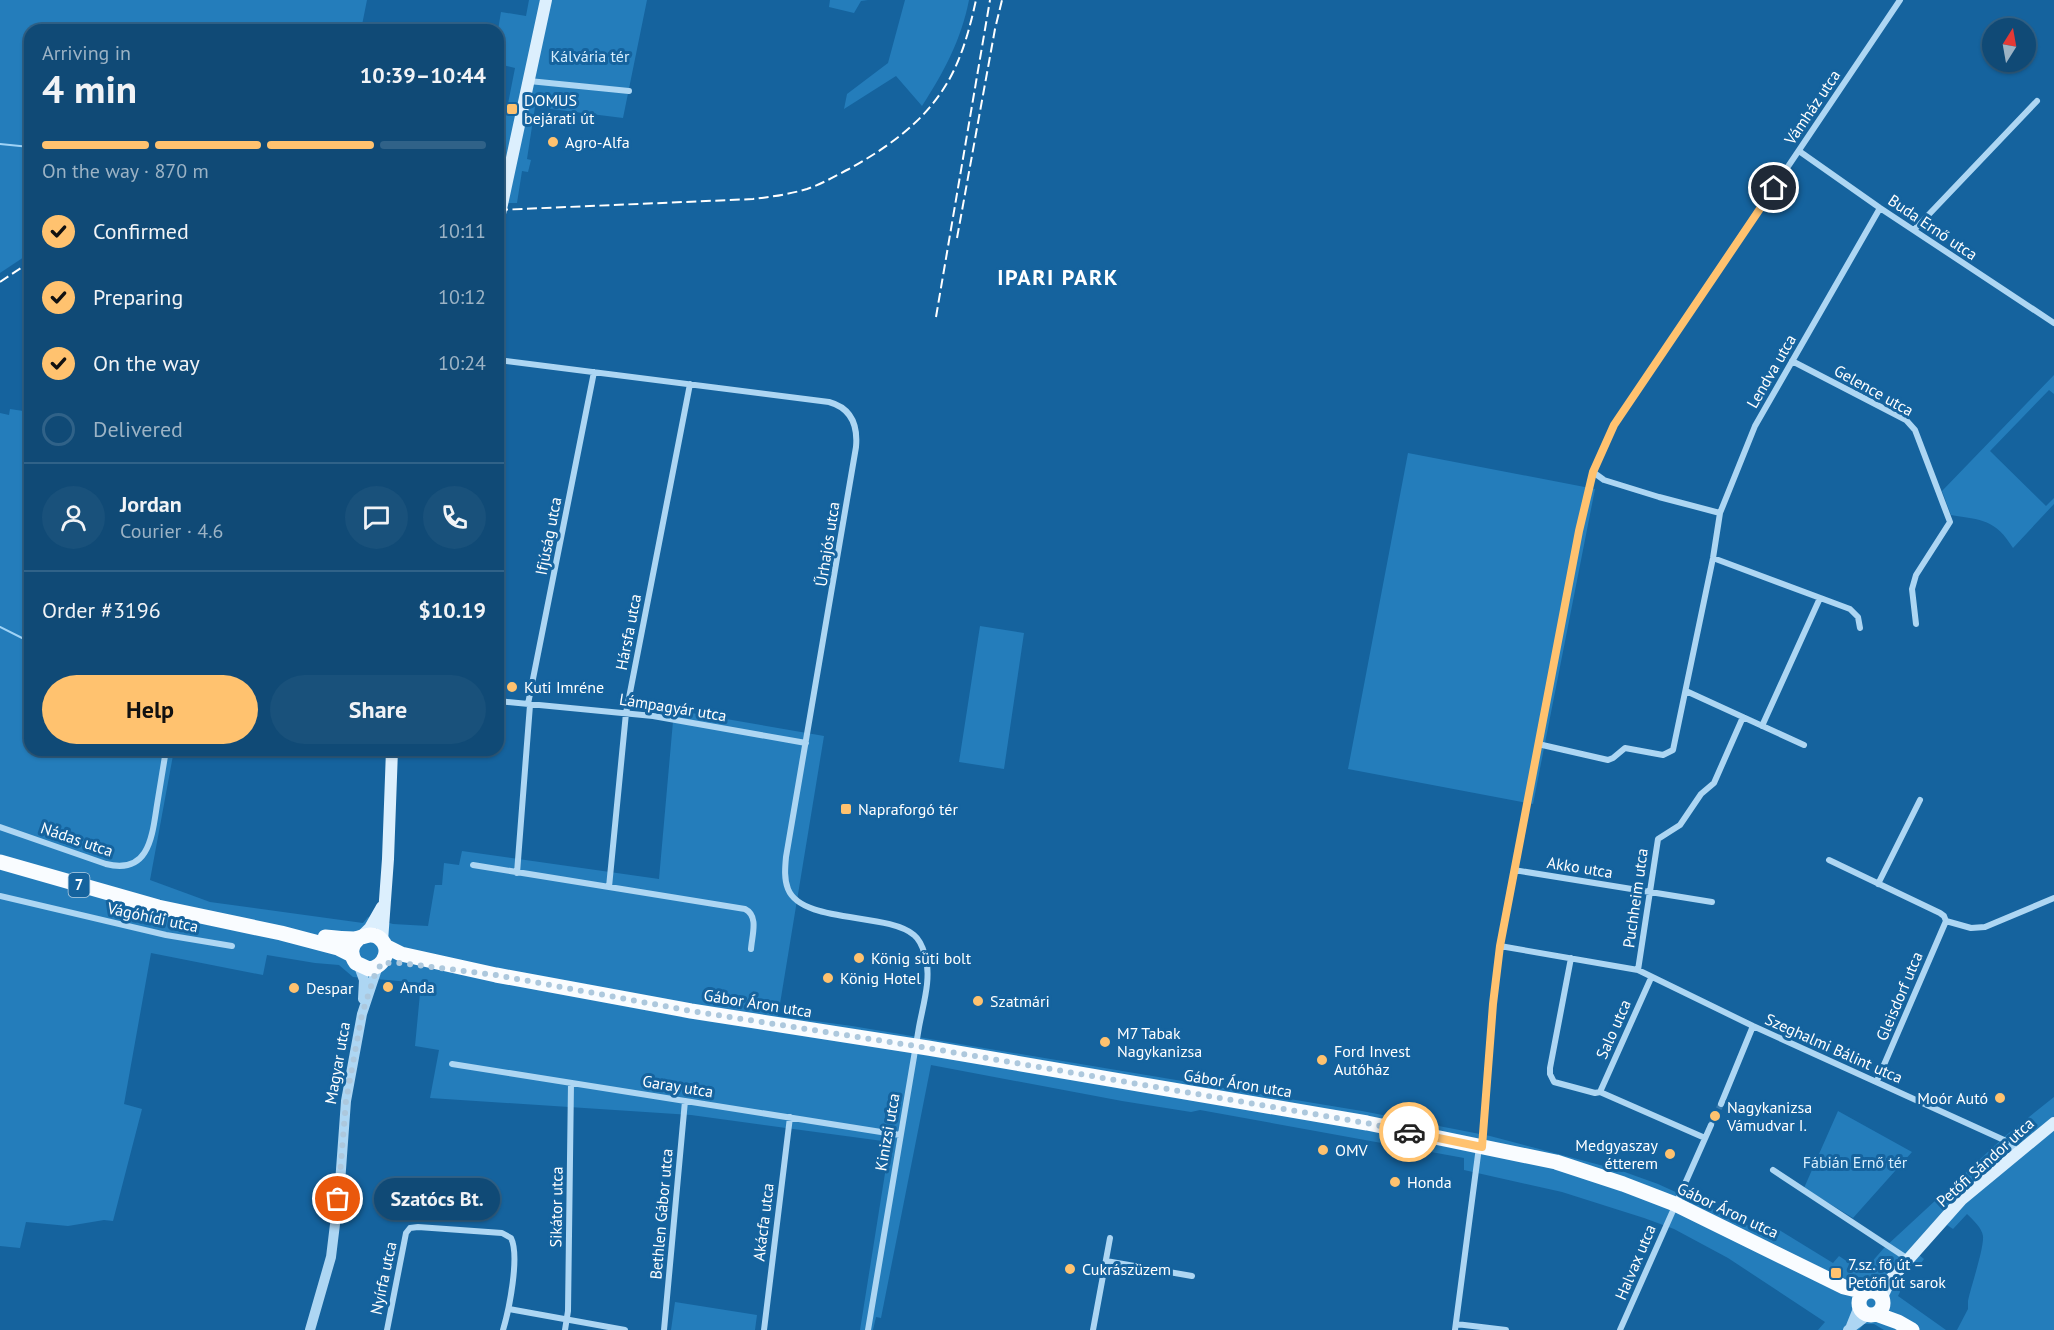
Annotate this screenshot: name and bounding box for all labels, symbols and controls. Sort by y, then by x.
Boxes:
north arrow [1982,18,2036,72]
map controls [1982,18,2036,72]
text: Arriving in [42,40,131,66]
park label: Kálvária tér [551,46,630,66]
text: 10:39–10:44 [360,61,486,89]
text: 4 min [42,63,137,114]
street label: Vámház utca [1779,66,1844,149]
place label: DOMUS bejárati út [524,90,595,128]
marker: DOMUS bejárati út [505,102,519,116]
place label: Agro-Alfa [565,132,630,152]
marker: Agro-Alfa [546,135,560,149]
text: On the way · 870 m [42,158,209,184]
pin [1748,162,1799,213]
icon: home [1757,171,1790,204]
street label: Buda Ernő utca [1885,190,1981,264]
icon: check [42,215,75,248]
text: Confirmed [93,217,189,245]
text: 10:11 [438,218,486,244]
district label: IPARI PARK [997,263,1119,291]
icon: check [42,281,75,314]
text: Preparing [93,283,183,311]
text: 10:12 [438,284,486,310]
street label: Lendva utca [1742,331,1800,411]
icon: check [42,347,75,380]
text: On the way [93,349,200,377]
text: 10:24 [438,350,486,376]
street label: Gelence utca [1831,360,1917,420]
text: Delivered [93,415,183,443]
button: person [42,486,105,549]
button: chat [345,486,408,549]
button: phone [423,486,486,549]
text: Jordan [120,490,182,518]
street label: Ifjúság utca [531,495,565,577]
street label: Űrhajós utca [810,500,844,588]
text: Courier · 4.6 [120,518,223,544]
street label: Hársfa utca [611,592,645,672]
text: Order #3196 [42,596,161,624]
text: $10.19 [418,596,486,624]
button: Help [42,675,258,744]
button: Share [270,675,486,744]
place label: Kuti Imréne [524,677,604,697]
marker: Kuti Imréne [505,680,519,694]
street label: Lámpagyár utca [618,689,728,725]
place label: Napraforgó tér [858,799,958,819]
marker: Napraforgó tér [839,802,853,816]
street label: Nádas utca [38,817,116,861]
street label: Puchheim utca [1618,847,1652,949]
street label: Akko utca [1546,852,1614,882]
road number: 7 [68,873,90,897]
street label: Vágóhídi utca [105,897,200,936]
place label: König süti bolt [871,948,972,968]
street label: Gleisdorf utca [1871,949,1927,1043]
marker: König süti bolt [852,951,866,965]
place label: König Hotel [840,968,921,988]
marker: König Hotel [821,971,835,985]
place label: Anda [400,977,435,997]
place label: Despar [306,978,354,998]
marker: Anda [381,980,395,994]
marker: Despar [287,981,301,995]
street label: Gábor Áron utca [702,985,814,1021]
place label: Szatmári [990,991,1050,1011]
marker: Szatmári [971,994,985,1008]
street label: Salo utca [1591,996,1635,1062]
street label: Szeghalmi Bálint utca [1762,1009,1906,1087]
street label: Magyar utca [320,1020,354,1106]
place label: M7 Tabak Nagykanizsa [1117,1023,1202,1061]
marker: M7 Tabak Nagykanizsa [1098,1035,1112,1049]
place label: Ford Invest Autóház [1334,1041,1411,1079]
marker: Ford Invest Autóház [1315,1053,1329,1067]
street label: Gábor Áron utca [1182,1065,1294,1101]
street label: Garay utca [641,1071,715,1101]
place label: Moór Autó [1917,1088,1988,1108]
marker: Moór Autó [1993,1091,2007,1105]
street label: Kinizsi utca [870,1092,904,1172]
place label: Nagykanizsa Vámudvar I. [1726,1097,1812,1135]
courier [1379,1102,1439,1162]
marker: Nagykanizsa Vámudvar I. [1708,1109,1722,1123]
street label: Petőfi Sándor utca [1932,1113,2038,1211]
icon: car [1393,1116,1426,1149]
place label: Medgyaszay étterem [1575,1135,1659,1173]
place label: OMV [1335,1140,1369,1160]
marker: OMV [1316,1143,1330,1157]
marker: Medgyaszay étterem [1663,1147,1677,1161]
street label: Bethlen Gábor utca [645,1148,677,1280]
park label: Fábián Ernő tér [1803,1152,1908,1172]
street label: Sikátor utca [545,1166,567,1248]
place label: Honda [1407,1172,1452,1192]
pin [312,1173,363,1224]
marker: Honda [1388,1175,1402,1189]
callout: Szatócs Bt. [374,1178,500,1220]
street label: Gábor Áron utca [1674,1178,1782,1242]
icon: bag [321,1182,354,1215]
street label: Akácfa utca [748,1182,778,1262]
text: Szatócs Bt. [390,1186,484,1212]
street label: Halvax utca [1610,1221,1660,1303]
street label: Nyírfa utca [365,1240,401,1316]
place label: 7.sz. fő út – Petőfi út sarok [1848,1254,1946,1292]
place label: Cukrászüzem [1082,1259,1171,1279]
marker: Cukrászüzem [1063,1262,1077,1276]
marker: 7.sz. fő út – Petőfi út sarok [1829,1266,1843,1280]

